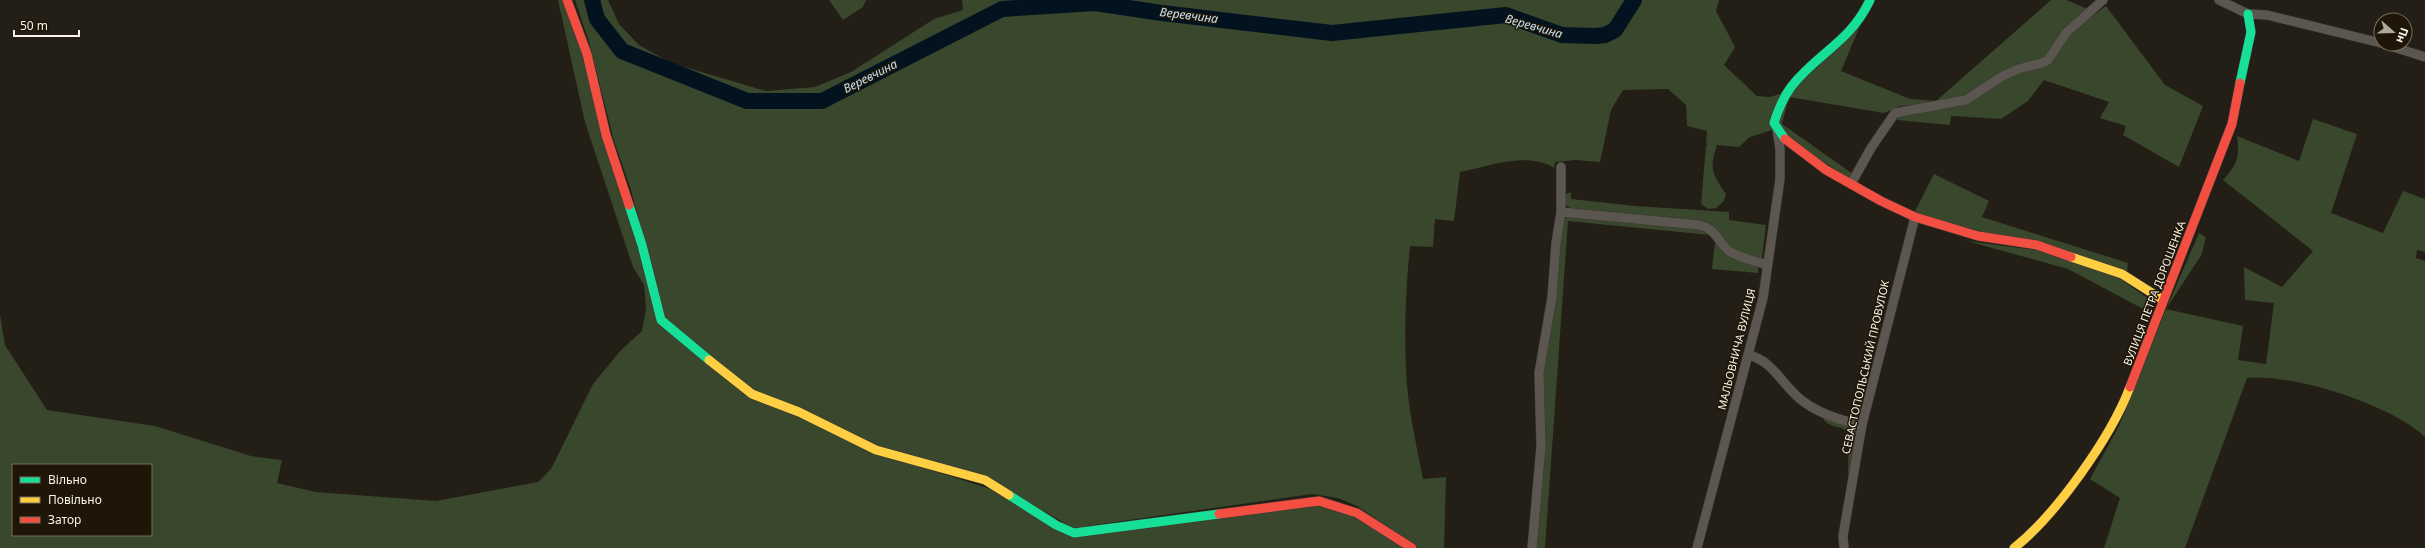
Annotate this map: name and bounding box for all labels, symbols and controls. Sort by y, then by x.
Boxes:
water label: Веревчина [1159,3,1219,27]
water label: Веревчина [1503,10,1565,42]
scale bar [14,12,79,38]
north arrow [2373,12,2413,52]
text: 50 m [20,17,48,34]
text: Пн [2393,26,2413,45]
water label: Веревчина [840,55,900,97]
street label: ВУЛИЦЯ ПЕТРА ДОРОШЕНКА [2119,217,2189,368]
street label: СЕВАСТОПОЛЬСЬКИЙ ПРОВУЛОК [1838,278,1892,455]
street label: МАЛЬОВНИЧА ВУЛИЦЯ [1714,287,1758,411]
legend [12,464,152,536]
text: Вільно [48,471,87,488]
text: Повільно [48,491,102,508]
text: Затор [48,511,81,528]

